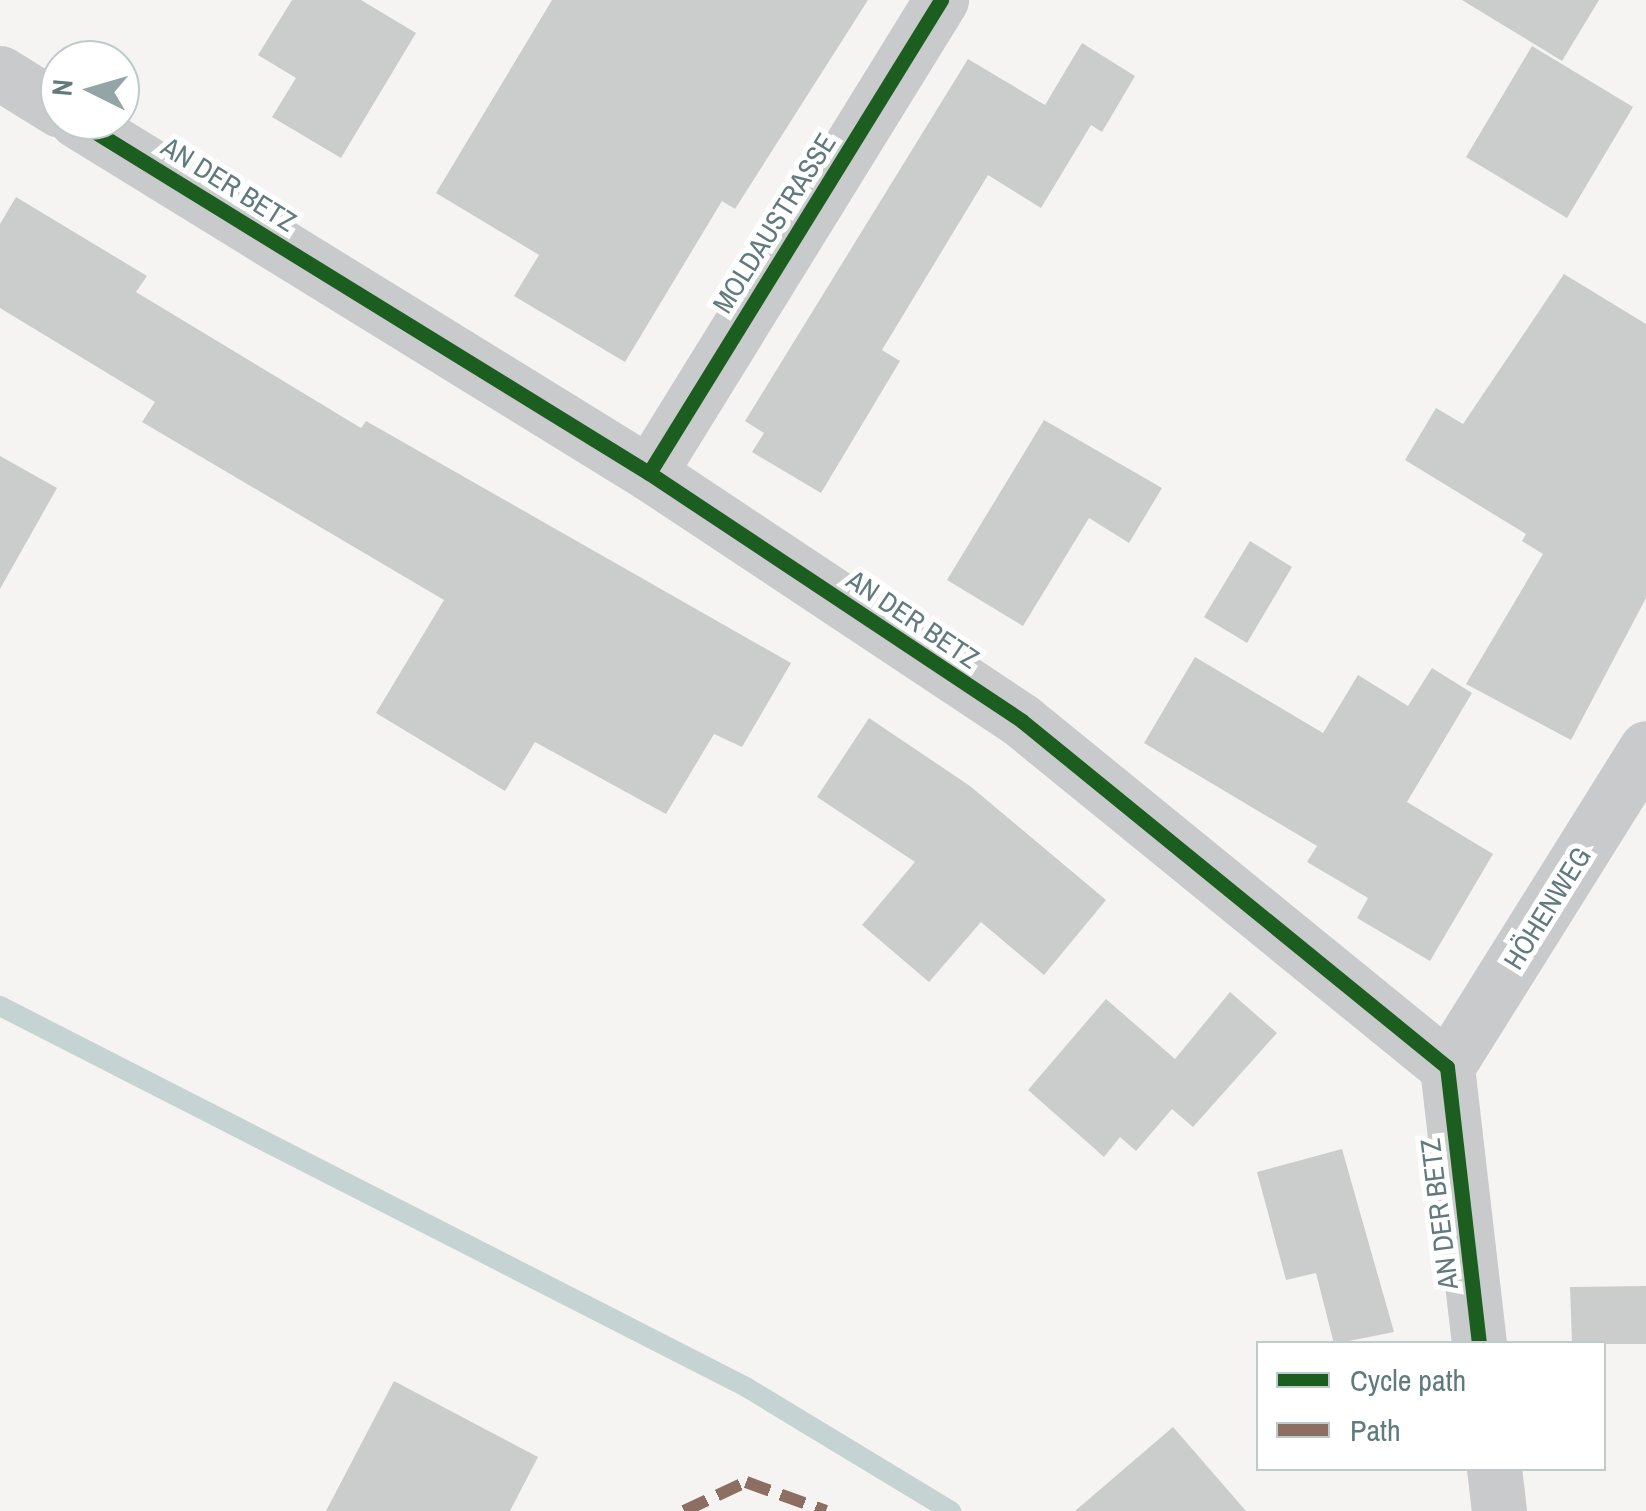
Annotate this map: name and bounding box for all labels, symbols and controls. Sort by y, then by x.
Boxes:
north arrow [40,40,140,140]
text: N [42,78,82,97]
street label: MOLDAUSTRASSE [705,127,843,319]
street label: AN DER BETZ [156,130,302,238]
street label: AN DER BETZ [841,563,985,675]
street label: HÖHENWEG [1496,841,1598,975]
street label: AN DER BETZ [1413,1137,1465,1291]
legend [1256,1341,1606,1471]
text: Cycle path [1350,1360,1466,1400]
text: Path [1350,1410,1401,1450]

